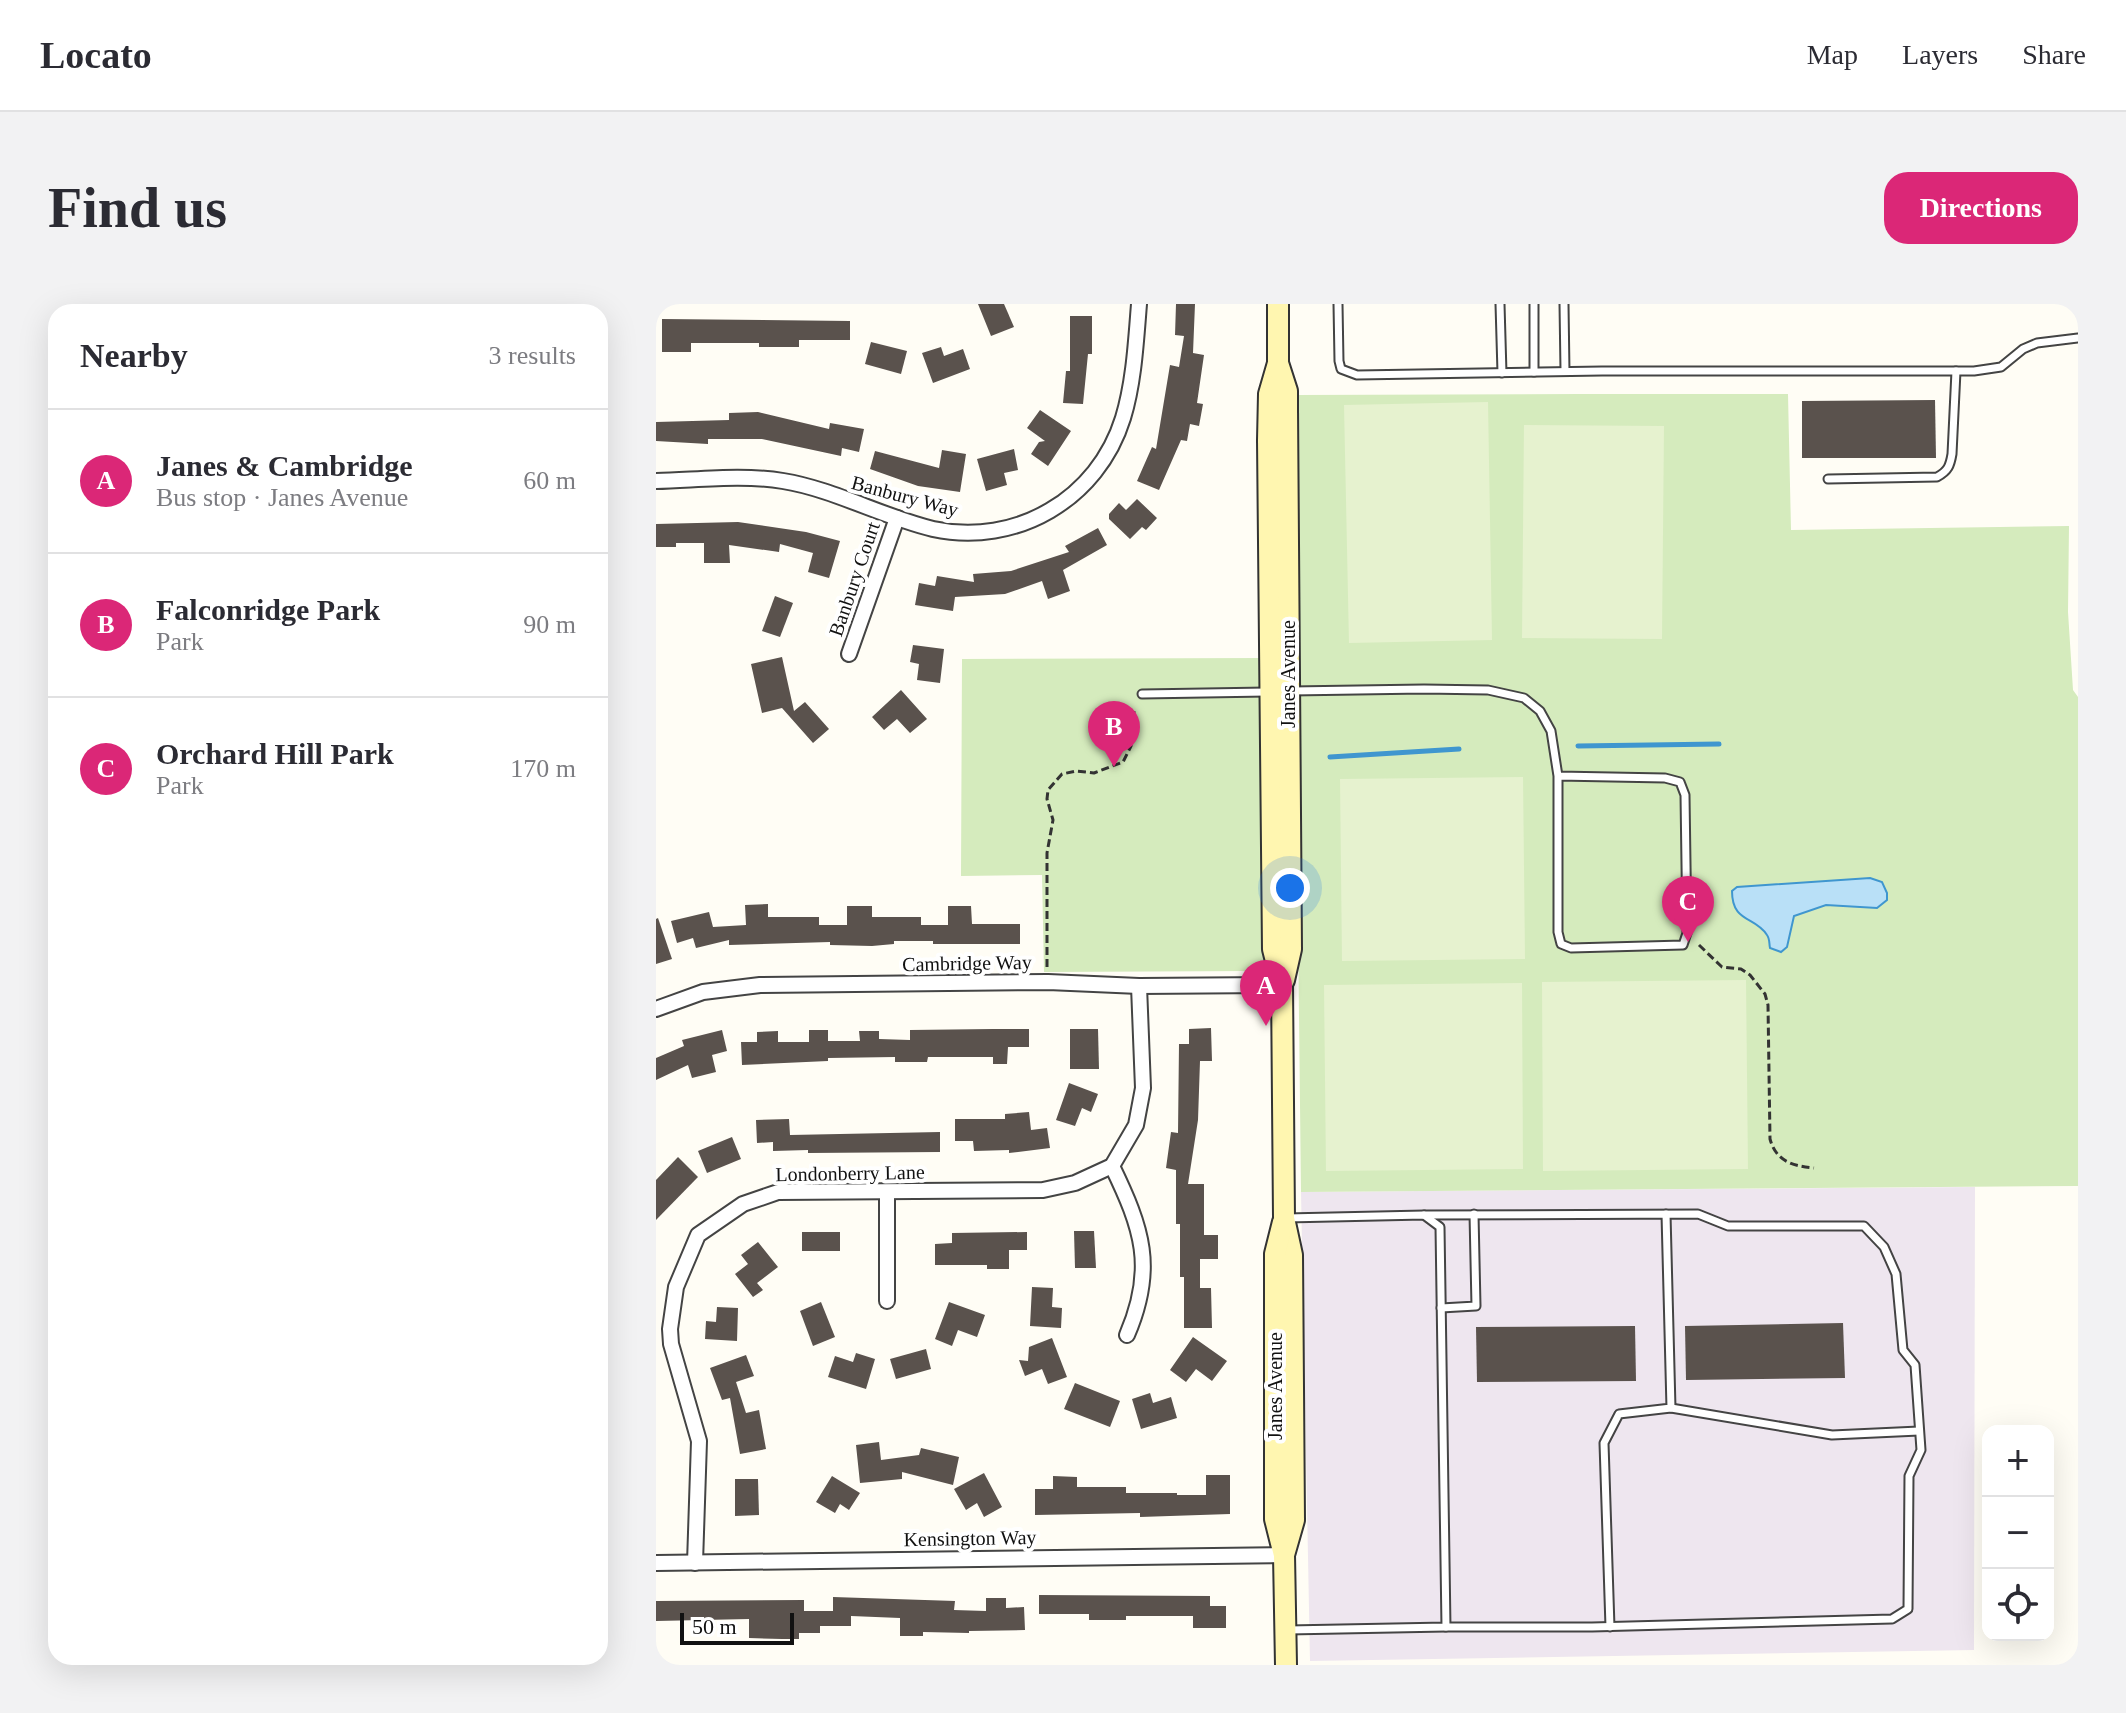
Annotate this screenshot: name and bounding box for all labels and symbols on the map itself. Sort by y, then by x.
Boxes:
street label: Banbury Way [849,471,961,522]
street label: Banbury Court [824,519,885,639]
street label: Janes Avenue [1277,620,1299,728]
pin: B [1088,701,1140,767]
your location [1270,868,1310,908]
pin: C [1662,876,1714,942]
street label: Cambridge Way [902,951,1032,976]
pin: A [1240,960,1292,1026]
street label: Londonberry Lane [775,1161,925,1186]
street label: Janes Avenue [1264,1332,1286,1440]
street label: Kensington Way [903,1526,1037,1551]
scale bar [680,1609,794,1645]

